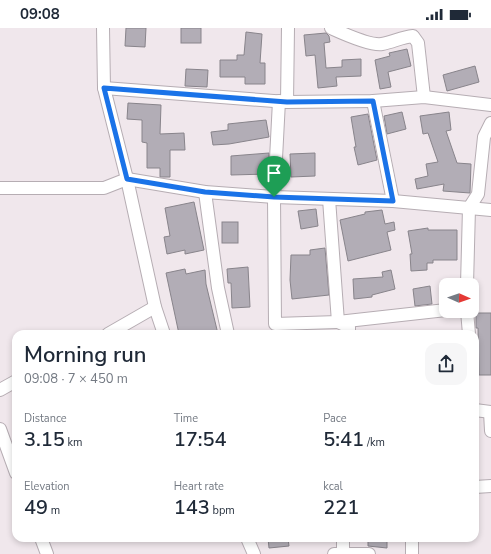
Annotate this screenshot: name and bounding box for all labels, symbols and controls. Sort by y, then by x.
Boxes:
text: 09:08 [20,4,60,24]
pin [257,156,291,197]
icon: arrive [263,162,285,184]
north arrow [439,278,479,318]
map controls [439,278,479,318]
text: Morning run [24,340,147,370]
button: share [425,343,467,385]
text: 09:08 · 7 × 450 m [24,370,128,388]
text: Distance [24,411,67,426]
text: Time [174,411,198,426]
text: Pace [323,411,347,426]
text: 3.15 [24,426,65,453]
text: 17:54 [174,426,226,453]
text: 5:41 [323,426,364,453]
text: km [65,435,83,450]
text: /km [364,435,385,450]
text: Elevation [24,479,70,494]
text: Heart rate [174,479,224,494]
text: kcal [323,479,343,494]
text: 49 [24,494,48,521]
text: 143 [174,494,210,521]
text: 221 [323,494,359,521]
text: m [48,503,60,518]
text: bpm [210,503,235,518]

